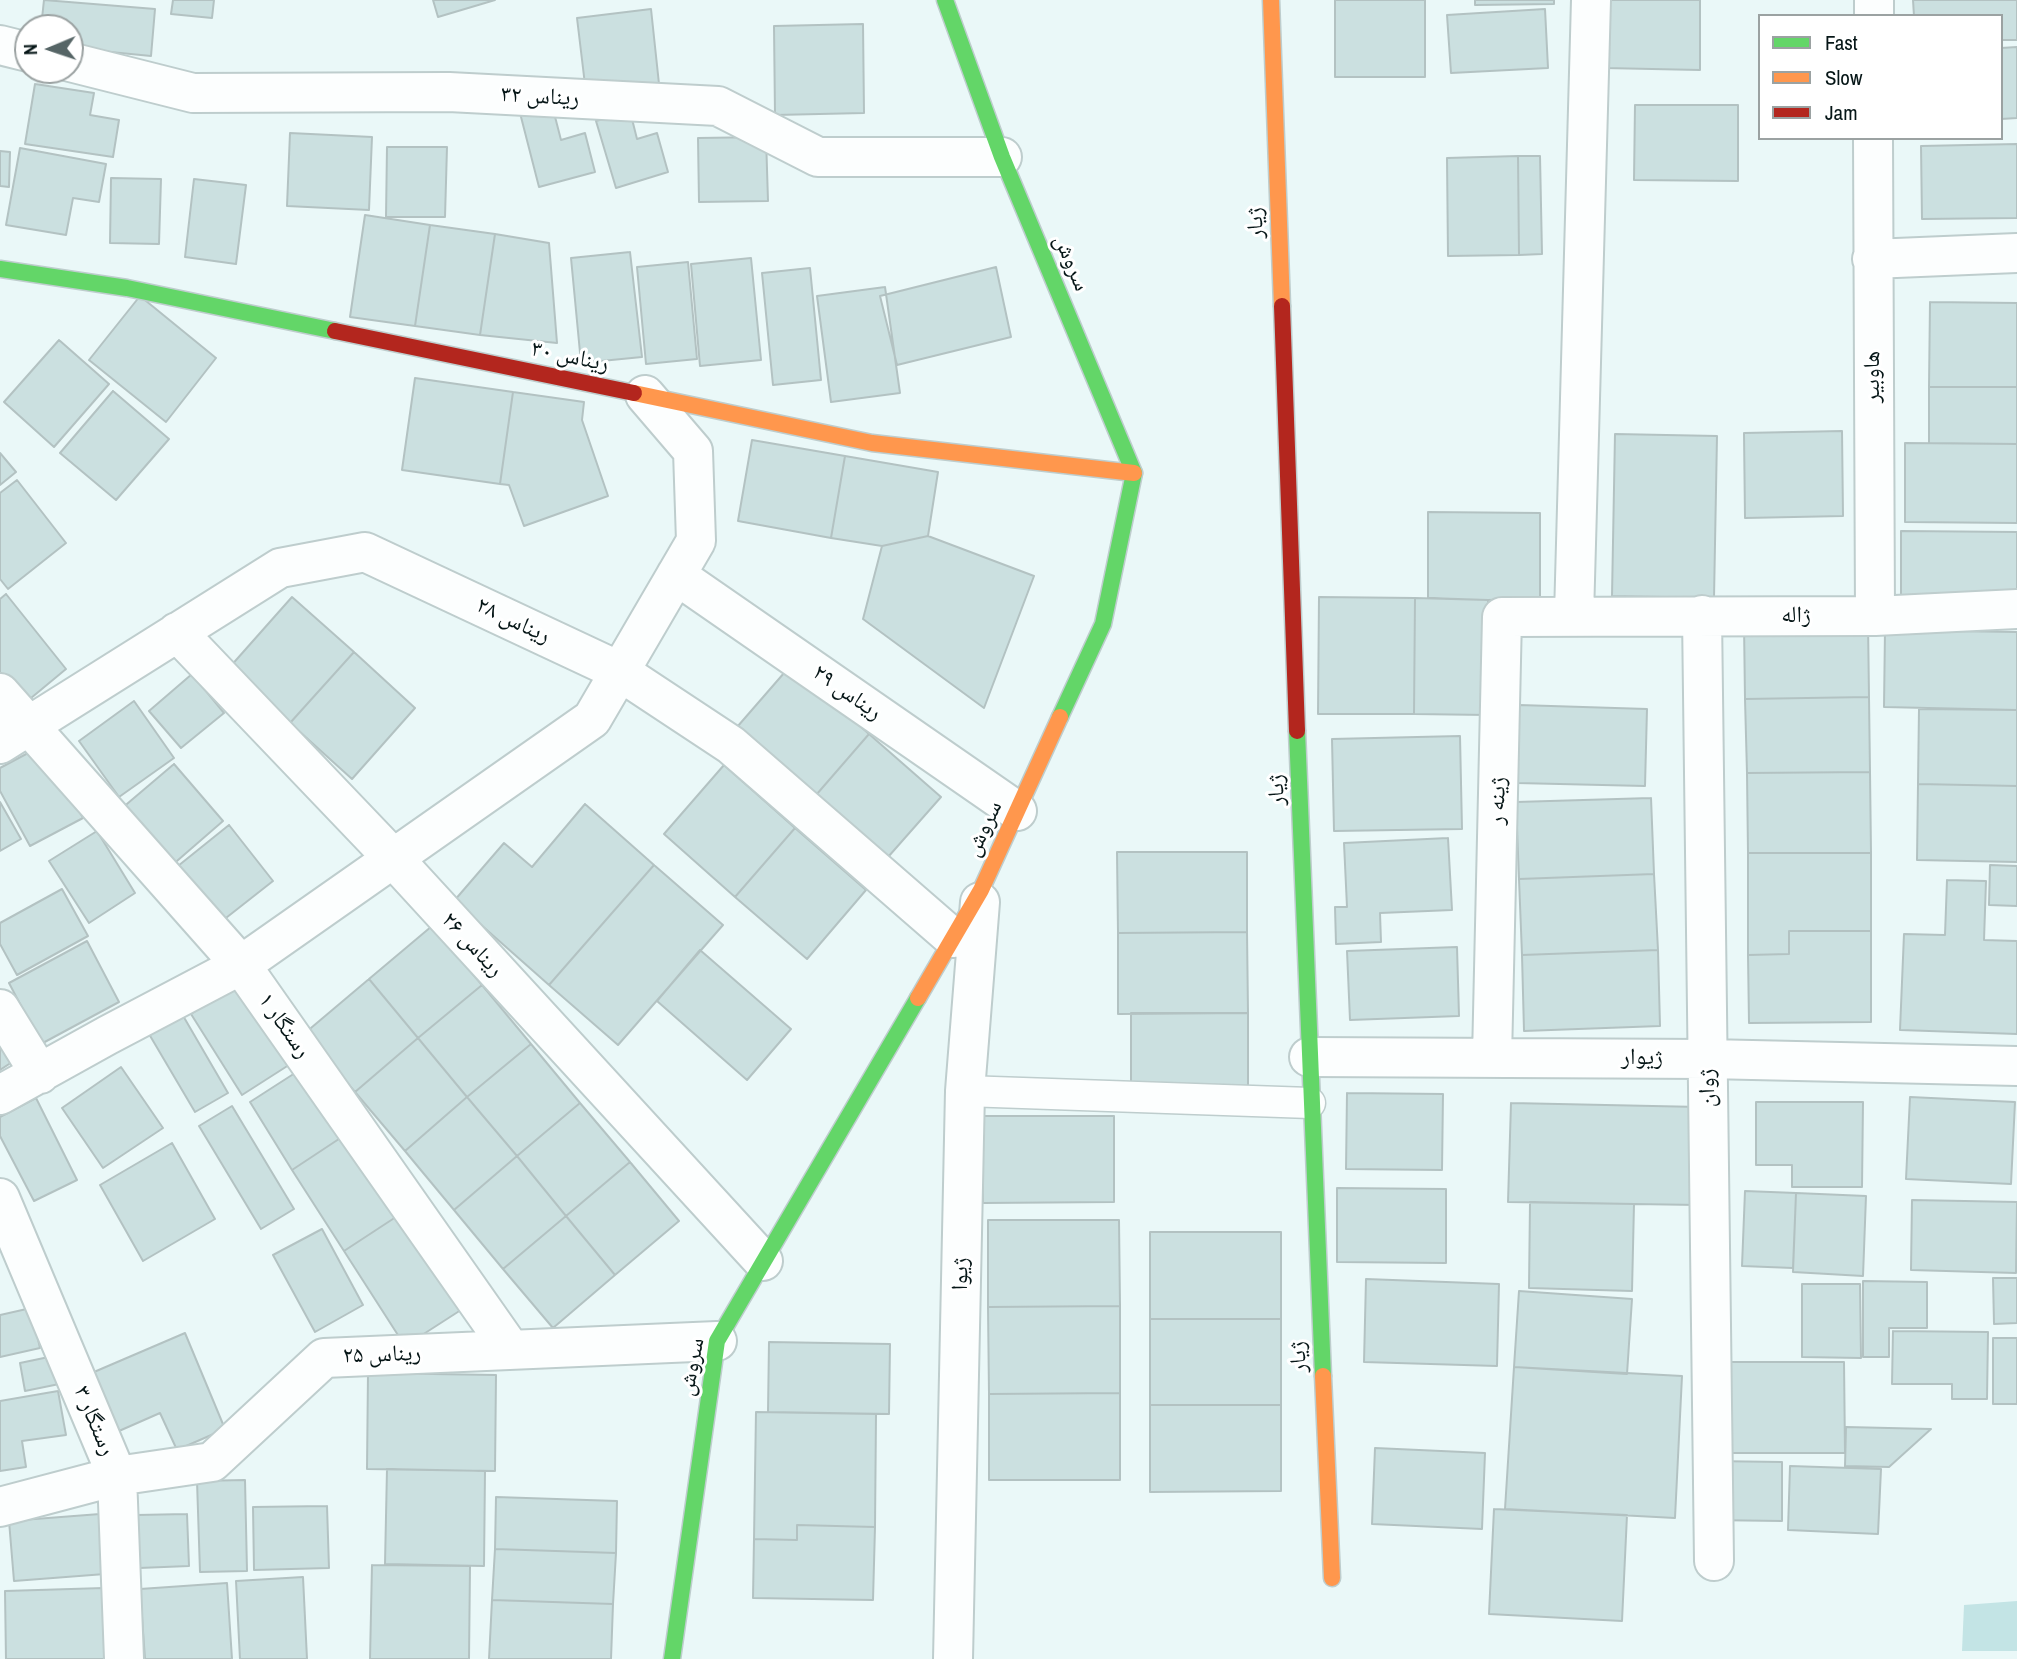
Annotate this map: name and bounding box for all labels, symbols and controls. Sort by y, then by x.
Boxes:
north arrow [14,14,84,84]
legend [1758,14,2003,140]
text: Fast [1825,28,1858,57]
text: N [17,44,43,56]
text: Slow [1825,63,1862,92]
street label: ریناس ۳۲ [500,81,580,113]
text: Jam [1825,98,1858,127]
street label: ژیار [1242,207,1270,239]
street label: سروش [1047,231,1095,295]
street label: ریناس ۳۰ [529,335,611,379]
street label: هاوبیر [1859,351,1887,403]
street label: ریناس ۲۸ [472,592,554,650]
street label: ژاله [1781,602,1811,630]
street label: ریناس ۲۹ [807,659,887,727]
street label: ژیار [1263,774,1291,806]
street label: ژینه ر [1483,777,1513,825]
street label: سروش [959,797,1009,861]
street label: ریناس ۲۶ [435,907,509,983]
street label: رستگار ۱ [252,988,316,1064]
street label: ژیوار [1621,1044,1663,1072]
street label: ژوان [1694,1068,1722,1108]
street label: ژیوا [947,1257,975,1291]
street label: سروش [673,1336,711,1398]
street label: ریناس ۲۵ [342,1340,422,1370]
street label: ژیار [1284,1341,1314,1373]
street label: رستگار ۳ [67,1382,121,1460]

